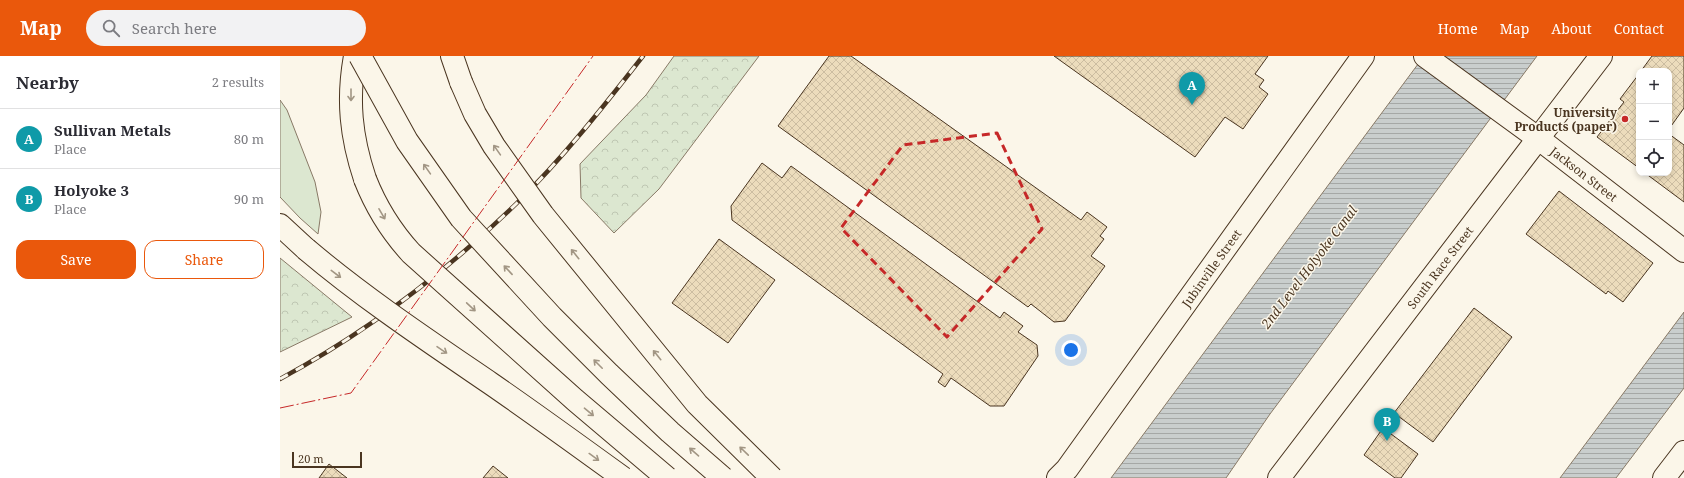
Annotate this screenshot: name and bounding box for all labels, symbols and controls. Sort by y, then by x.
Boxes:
search box [86,10,366,46]
text: Map [20,15,62,41]
icon: search [100,17,122,39]
text: Search here [132,18,217,38]
text: Home [1438,19,1478,38]
text: Map [1500,19,1529,38]
text: About [1551,19,1592,38]
text: Contact [1614,19,1664,38]
map controls [1636,68,1672,176]
button: + [1636,68,1672,104]
text: Nearby [16,71,79,94]
pin: A [1179,72,1205,105]
text: 2 results [212,73,264,91]
one-way arrow [347,88,355,101]
place label: University Products (paper) [1514,104,1617,135]
button: − [1636,104,1672,140]
marker: University Products (paper) [1620,114,1630,124]
text: Sullivan Metals [54,120,171,140]
text: A [24,130,34,148]
text: 80 m [234,130,264,148]
text: Place [54,140,87,158]
button: locate [1636,140,1672,176]
street label: Jackson Street [1546,142,1621,205]
one-way arrow [493,145,501,156]
one-way arrow [423,164,431,175]
text: Holyoke 3 [54,180,129,200]
text: B [25,190,33,208]
text: 90 m [234,190,264,208]
text: Place [54,200,87,218]
water label: 2nd Level Holyoke Canal [1256,202,1361,333]
one-way arrow [378,208,386,220]
street label: South Race Street [1403,223,1477,312]
street label: Jubinville Street [1177,226,1245,311]
button: Save [16,240,136,279]
button: Share [144,240,264,279]
one-way arrow [570,249,579,260]
one-way arrow [503,265,513,275]
one-way arrow [331,270,342,278]
one-way arrow [466,303,476,312]
your location [1061,340,1081,360]
one-way arrow [436,346,447,355]
one-way arrow [653,350,662,360]
one-way arrow [593,359,603,369]
one-way arrow [584,408,595,417]
pin: B [1374,408,1400,441]
one-way arrow [739,446,749,456]
one-way arrow [688,448,699,457]
scale bar [292,450,362,469]
text: 20 m [298,451,324,466]
one-way arrow [588,453,599,461]

